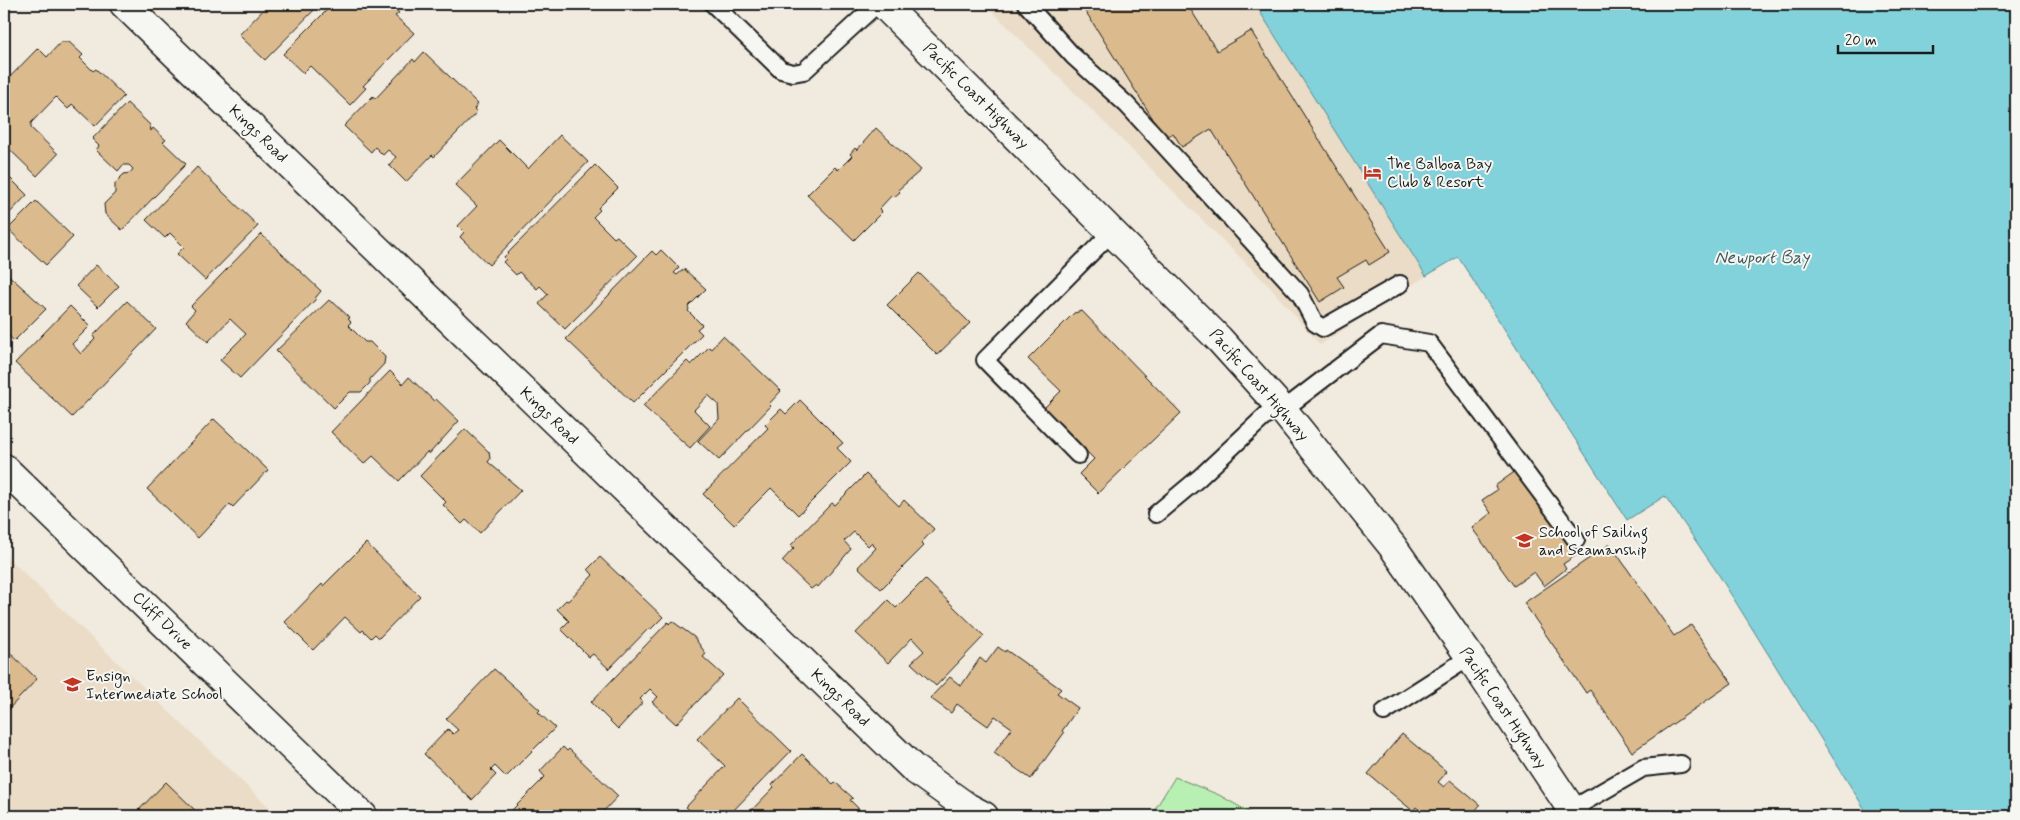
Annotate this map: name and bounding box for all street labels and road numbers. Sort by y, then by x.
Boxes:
street label: Pacific Coast Highway [918,38,1034,154]
street label: Kings Road [223,100,292,168]
street label: Pacific Coast Highway [1204,324,1314,446]
street label: Kings Road [514,382,583,450]
street label: Cliff Drive [128,587,196,655]
street label: Pacific Coast Highway [1454,643,1551,773]
street label: Kings Road [805,664,874,732]

